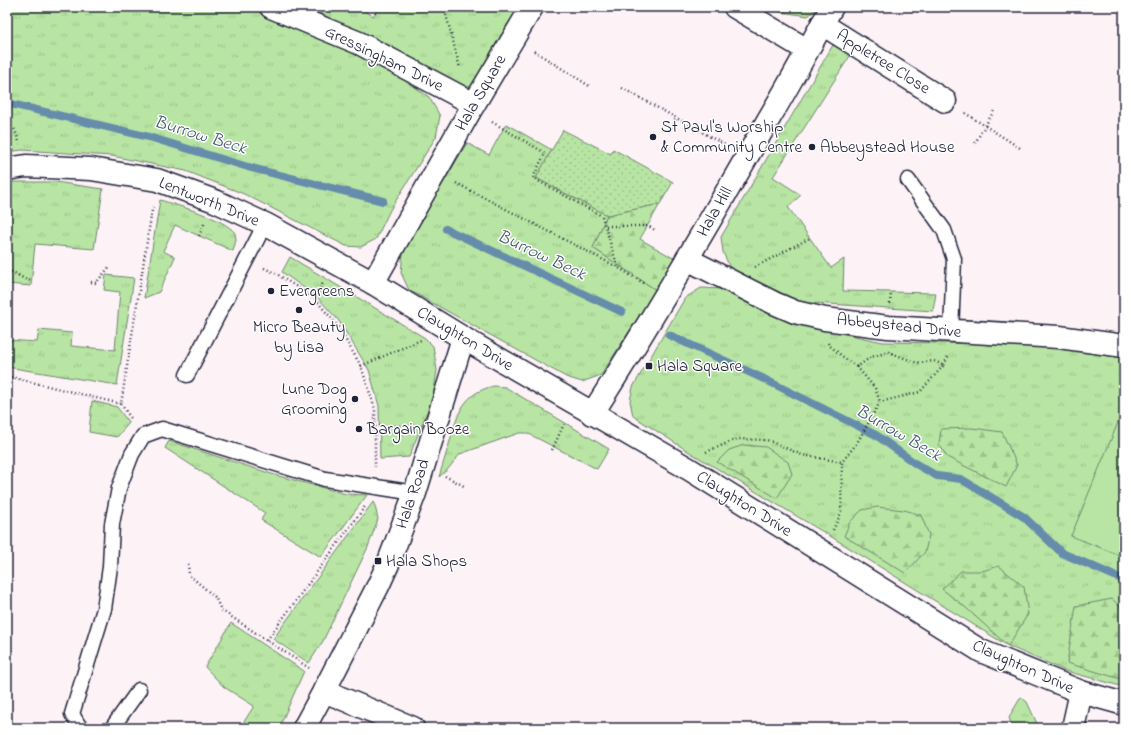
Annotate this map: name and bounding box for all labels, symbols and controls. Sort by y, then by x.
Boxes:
street label: Gressingham Drive [319,19,448,101]
street label: Appletree Close [831,23,935,101]
street label: Hala Square [449,50,513,136]
water label: Burrow Beck [151,110,250,163]
place label: St Paul's Worship & Community Centre [661,115,802,161]
marker: St Paul's Worship & Community Centre [648,132,658,142]
place label: Abbeystead House [820,135,955,161]
marker: Abbeystead House [807,142,817,152]
street label: Lentworth Drive [155,170,263,234]
street label: Hala Hill [691,182,739,242]
water label: Burrow Beck [492,224,591,288]
place label: Evergreens [279,279,354,306]
marker: Evergreens [266,286,276,296]
street label: Claughton Drive [411,300,518,380]
marker: Micro Beauty by Lisa [294,305,304,315]
street label: Abbeystead Drive [835,307,963,346]
place label: Micro Beauty by Lisa [253,315,345,361]
place label: Hala Square [657,354,742,379]
marker: Hala Square [644,361,654,371]
place label: Lune Dog Grooming [281,377,347,424]
marker: Lune Dog Grooming [350,394,360,404]
water label: Burrow Beck [850,399,947,470]
place label: Bargain Booze [366,417,470,444]
marker: Bargain Booze [354,424,364,434]
street label: Hala Road [389,455,437,532]
street label: Claughton Drive [690,465,797,545]
place label: Hala Shops [386,549,467,574]
marker: Hala Shops [373,556,383,566]
street label: Claughton Drive [967,633,1078,703]

